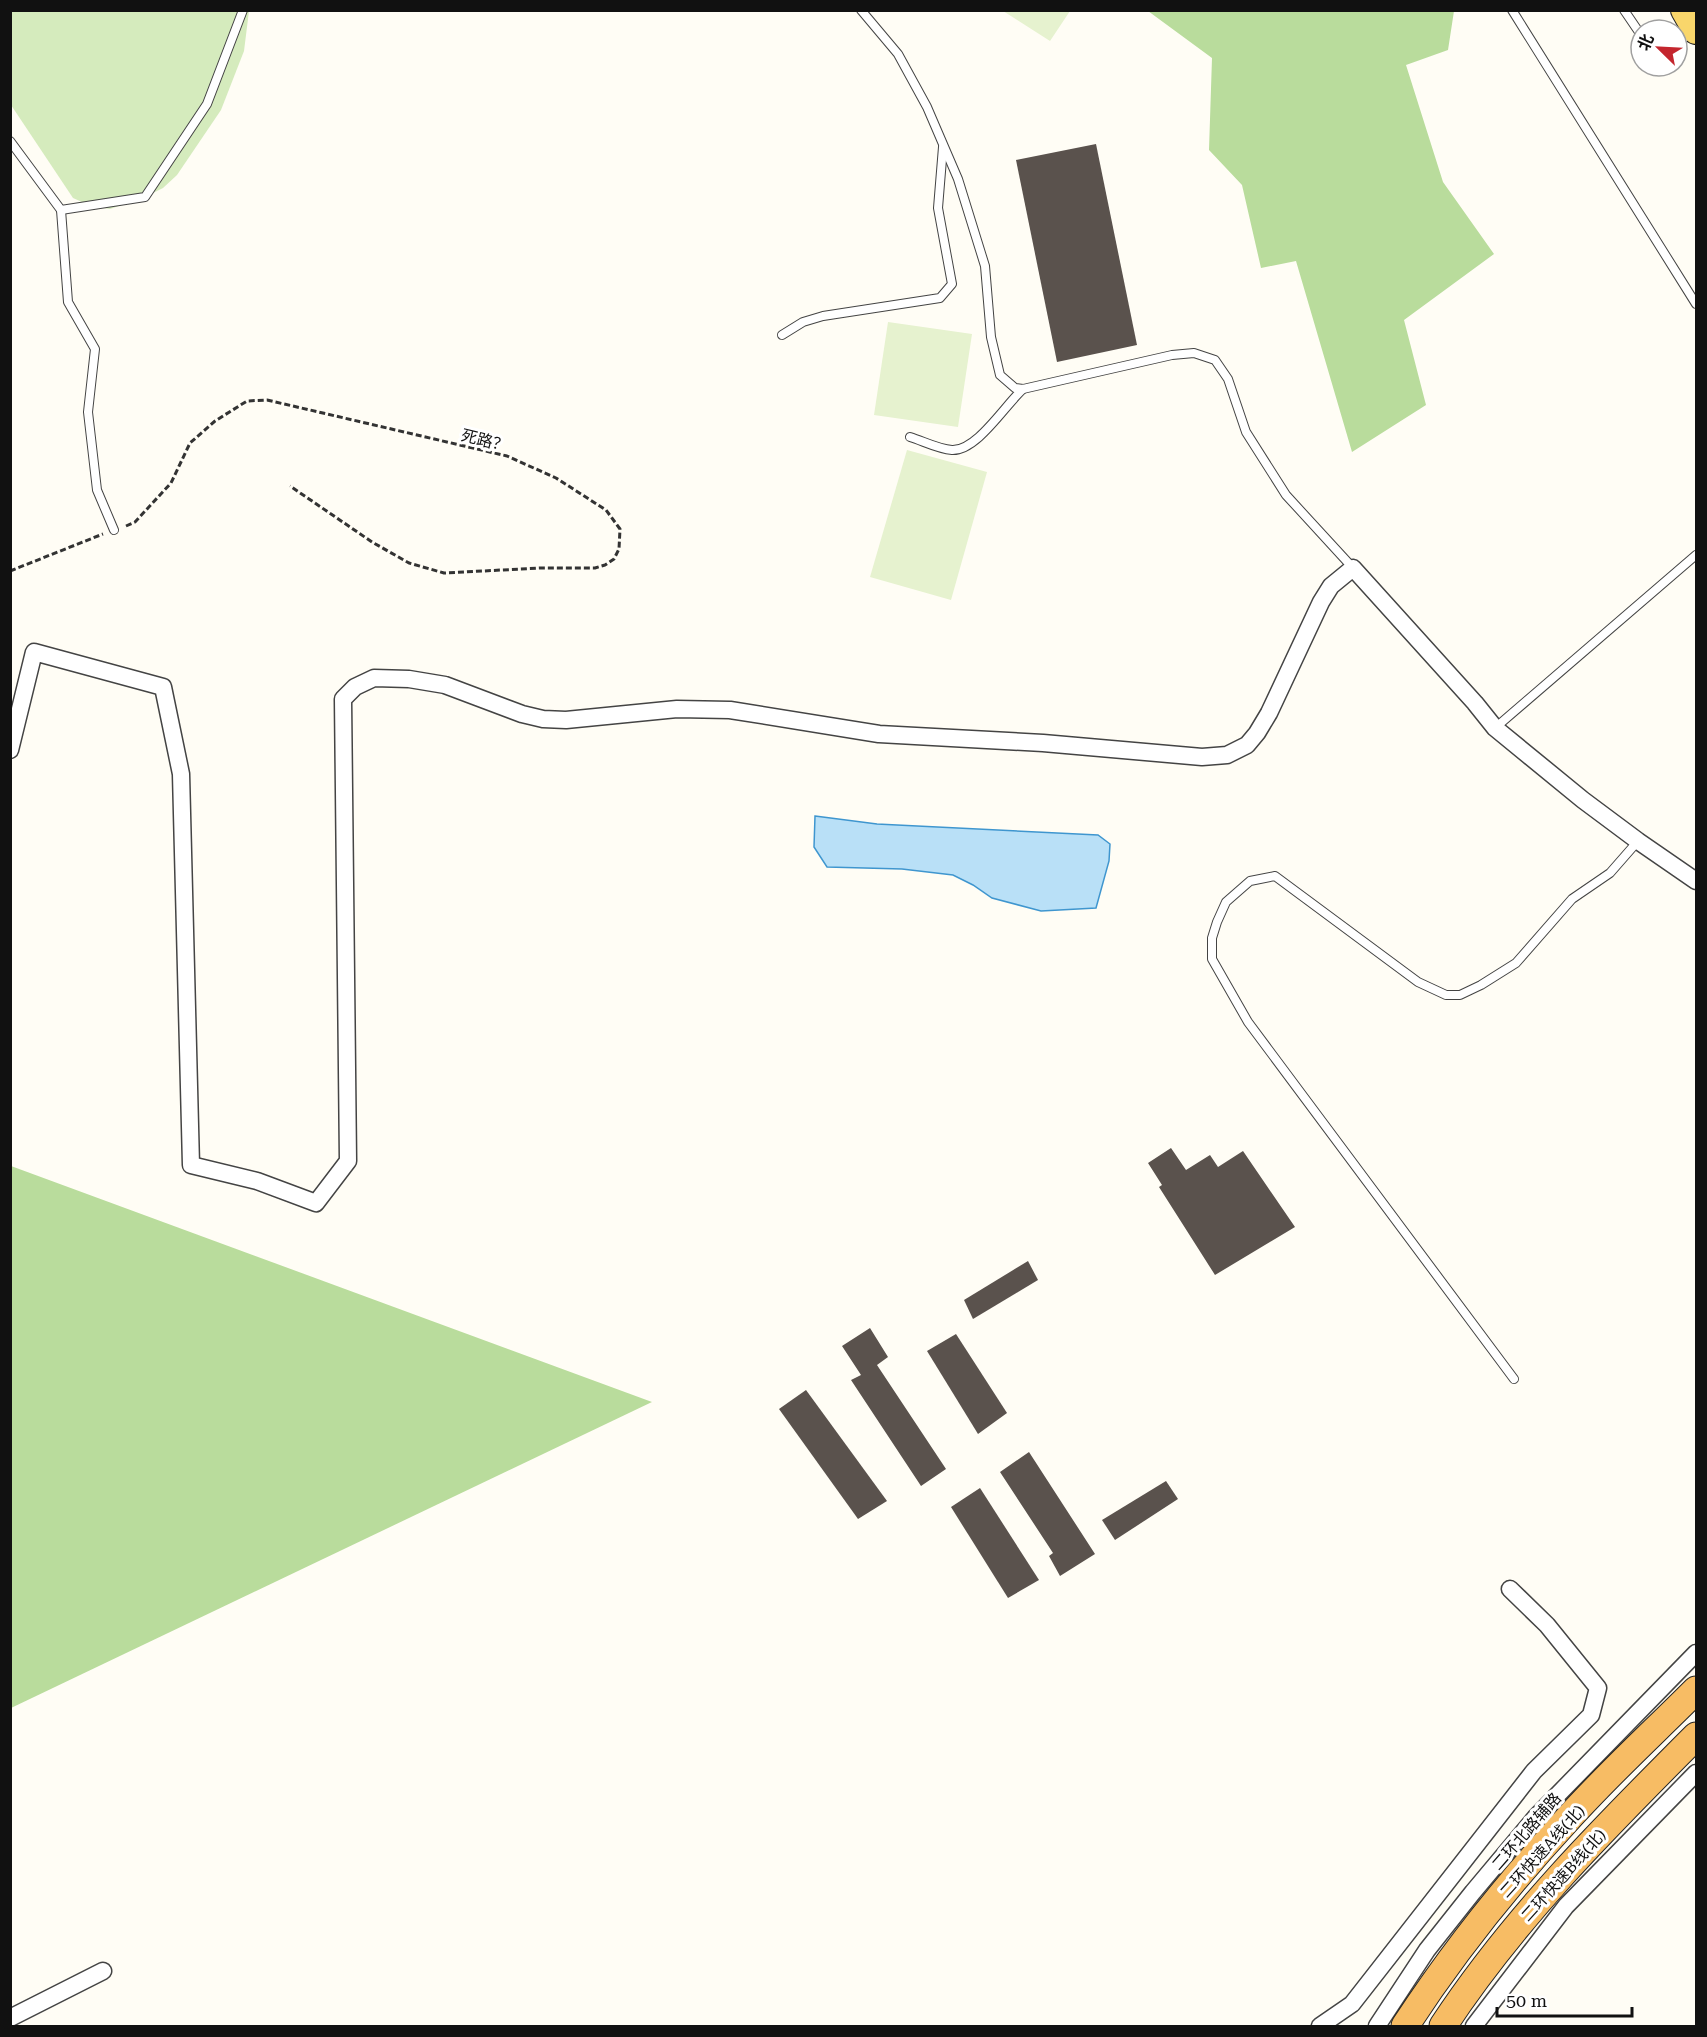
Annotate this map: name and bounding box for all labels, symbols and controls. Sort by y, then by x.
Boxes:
north arrow [1629,18,1689,78]
text: 北 [1634,31,1658,53]
street label: 死路？ [459,425,510,456]
street label: 二环北路辅路 [1488,1789,1565,1874]
street label: 二环快速A线(北) [1496,1801,1589,1901]
street label: 二环快速B线(北) [1517,1825,1610,1925]
scale bar [1497,1980,1632,2018]
text: 50 m [1506,1990,1547,2011]

